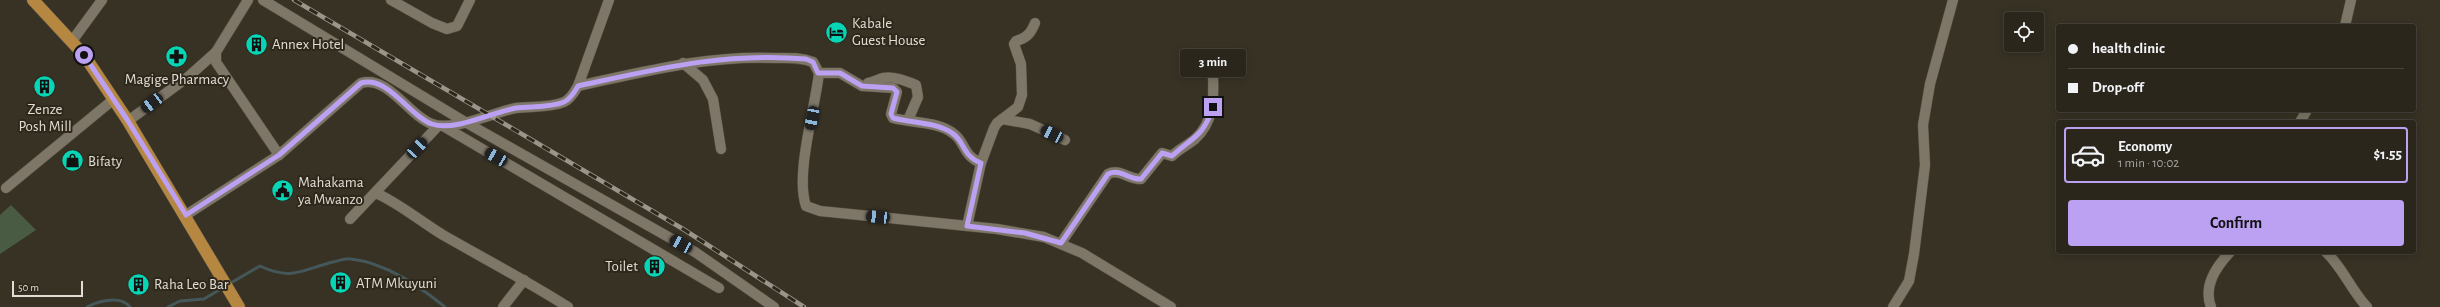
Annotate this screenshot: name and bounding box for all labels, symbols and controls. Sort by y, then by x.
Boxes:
map controls [2004,12,2044,52]
button: locate [2004,12,2044,52]
place label: Kabale Guest House [852,16,926,48]
hotel icon: Kabale Guest House [824,19,850,45]
building icon: Annex Hotel [243,31,269,57]
place label: Annex Hotel [272,37,344,52]
text: health clinic [2092,41,2165,56]
pharmacy icon: Magige Pharmacy [164,43,190,69]
route start [75,46,93,64]
callout: 3 min [1180,49,1246,77]
text: 3 min [1199,56,1227,69]
place label: Magige Pharmacy [125,72,230,87]
building icon: Zenze Posh Mill [32,73,58,99]
text: Drop-off [2092,80,2144,95]
car [139,91,165,115]
route end [1204,98,1222,116]
place label: Zenze Posh Mill [18,102,72,134]
car [804,105,820,131]
car [1039,123,1065,145]
car [404,135,430,161]
icon: car [2070,137,2106,173]
text: Economy [2118,139,2172,154]
car [483,146,509,168]
text: $1.55 [2373,147,2402,162]
shop icon: Bifaty [59,148,85,174]
place label: Bifaty [88,154,123,169]
text: 1 min · 10:02 [2118,157,2179,170]
place label: Mahakama ya Mwanzo [297,175,364,207]
public building icon: Mahakama ya Mwanzo [270,178,296,204]
button: Confirm [2068,200,2404,246]
car [865,210,891,224]
car [668,233,694,255]
building icon: Toilet [641,253,667,279]
place label: Toilet [605,259,638,274]
building icon: ATM Mkuyuni [328,270,354,296]
building icon: Raha Leo Bar [125,271,151,297]
place label: ATM Mkuyuni [356,276,437,291]
place label: Raha Leo Bar [154,277,229,292]
scale bar [12,279,83,298]
text: 50 m [18,282,39,293]

